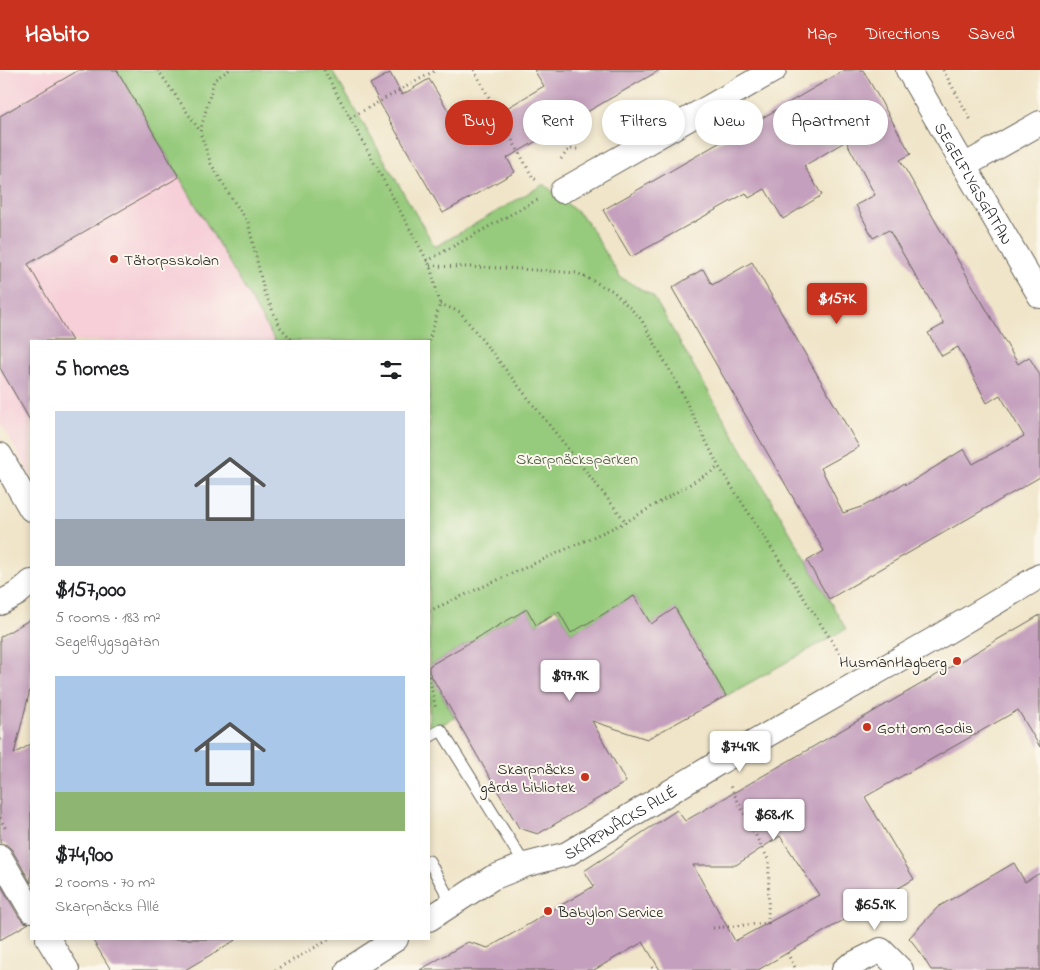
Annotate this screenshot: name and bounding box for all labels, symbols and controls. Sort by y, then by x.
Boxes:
text: Habito [25,18,89,53]
text: Map [807,22,837,48]
text: Directions [865,22,940,48]
text: Saved [968,22,1015,48]
chip: Buy [445,100,513,145]
chip: Rent [523,100,592,145]
chip: Filters [602,100,685,145]
chip: New [695,100,763,145]
chip: Apartment [773,100,888,145]
street label: SEGELFLYGSGATAN [927,118,1018,250]
place label: Tätorpsskolan [124,249,219,273]
marker: Tätorpsskolan [108,253,120,265]
pin: $157K [802,282,872,325]
text: $157K [818,287,856,311]
text: 5 homes [55,355,130,385]
icon: filters [377,356,405,384]
icon: home [185,444,275,534]
park label: Skarpnäcksparken [516,448,638,472]
text: $157,000 [55,576,126,606]
text: 5 rooms · 183 m² [55,606,161,630]
text: Segelflygsgatan [55,630,160,654]
place label: HusmanHagberg [839,651,947,675]
marker: HusmanHagberg [951,655,963,667]
pin: $97.9K [529,660,611,702]
text: $97.9K [552,664,588,688]
icon: home [185,709,275,799]
place label: Gott om Godis [877,717,973,741]
marker: Gott om Godis [861,721,873,733]
pin: $74.9K [699,730,781,773]
text: $74.9K [721,735,759,759]
place label: Skarpnäcks gårds bibliotek [479,758,576,800]
marker: Skarpnäcks gårds bibliotek [579,771,591,783]
street label: SKARPNÄCKS ALLÉ [560,780,682,867]
pin: $68.1K [733,798,815,841]
text: $68.1K [755,803,793,827]
text: $74,900 [55,841,113,871]
text: 2 rooms · 70 m² [55,871,155,895]
pin: $65.9K [834,888,916,931]
text: $65.9K [854,893,896,917]
text: Skarpnäcks Allé [55,895,159,919]
place label: Babylon Service [557,901,664,925]
marker: Babylon Service [542,905,554,917]

